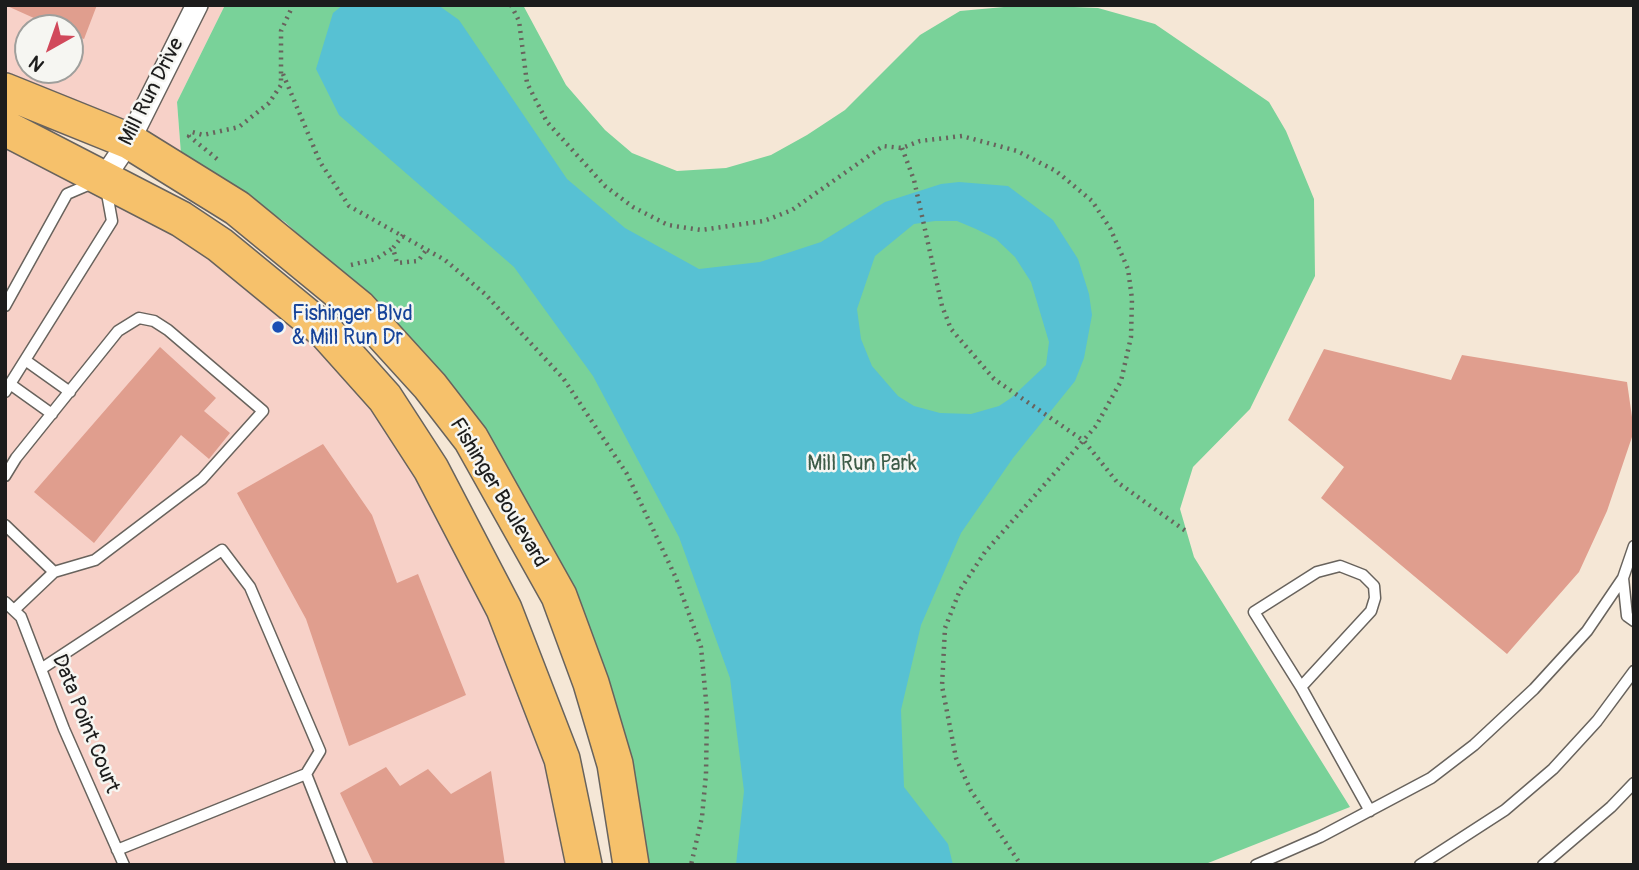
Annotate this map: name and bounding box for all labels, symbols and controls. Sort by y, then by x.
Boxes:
north arrow [14,14,84,84]
street label: Mill Run Drive [114,34,190,150]
text: N [24,50,49,77]
place label: Fishinger Blvd & Mill Run Dr [292,302,413,352]
marker: Fishinger Blvd & Mill Run Dr [270,319,286,335]
street label: Fishinger Boulevard [443,414,553,572]
park label: Mill Run Park [807,452,917,478]
street label: Data Point Court [46,651,124,797]

